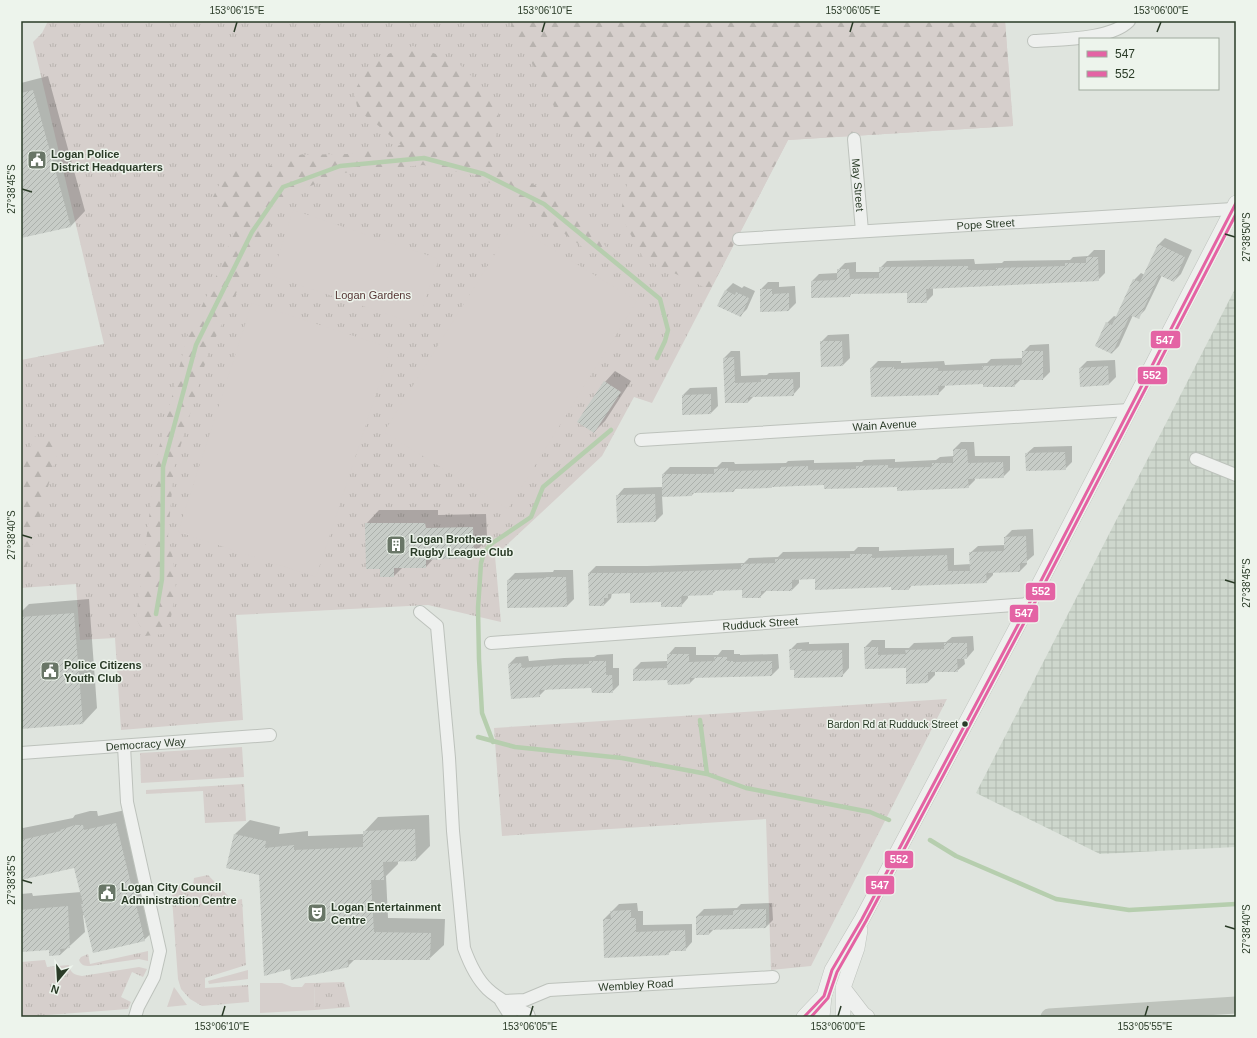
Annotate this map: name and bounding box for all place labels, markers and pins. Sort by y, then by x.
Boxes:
place label: Logan Police District Headquarters [51,148,163,173]
public building icon: Logan Police District Headquarters [26,149,48,171]
place label: Logan Brothers Rugby League Club [410,533,514,558]
building icon: Logan Brothers Rugby League Club [385,534,407,556]
place label: Police Citizens Youth Club [64,659,142,684]
public building icon: Police Citizens Youth Club [39,660,61,682]
place label: Bardon Rd at Rudduck Street [827,719,958,730]
marker: Bardon Rd at Rudduck Street [960,719,970,729]
place label: Logan City Council Administration Centre [121,881,237,906]
public building icon: Logan City Council Administration Centre [96,882,118,904]
place label: Logan Entertainment Centre [331,901,441,926]
theatre icon: Logan Entertainment Centre [306,902,328,924]

